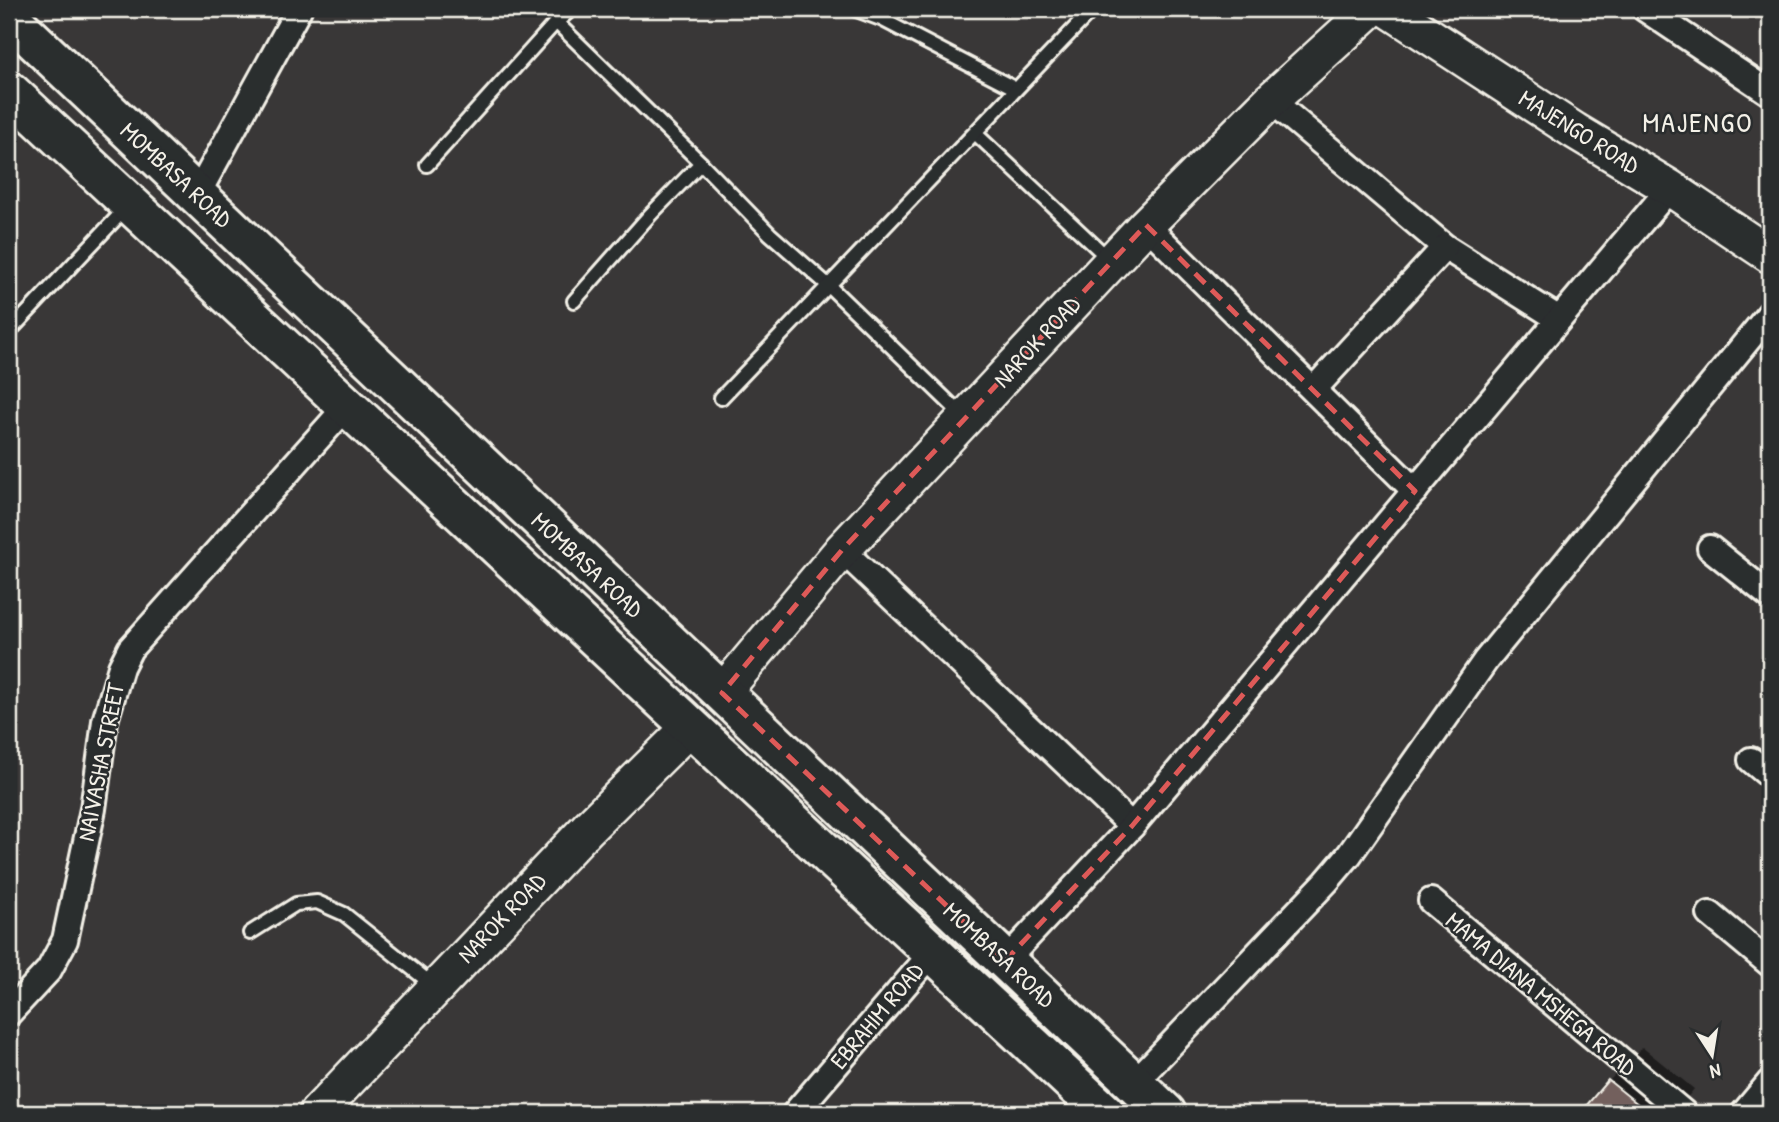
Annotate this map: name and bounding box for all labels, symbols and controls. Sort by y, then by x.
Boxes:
street label: MAJENGO ROAD [1513,82,1646,181]
district label: MAJENGO [1643,103,1753,141]
street label: MOMBASA ROAD [114,114,240,235]
street label: NAROK ROAD [986,288,1087,394]
street label: MOMBASA ROAD [525,504,651,625]
street label: NAIVASHA STREET [69,679,131,844]
street label: NAROK ROAD [450,865,553,969]
street label: MOMBASA ROAD [937,894,1063,1015]
street label: MAMA DIANA MSHEGA ROAD [1440,904,1644,1083]
street label: EBRAHIM ROAD [822,955,930,1075]
north arrow [1678,1020,1748,1090]
text: N [1708,1058,1723,1085]

